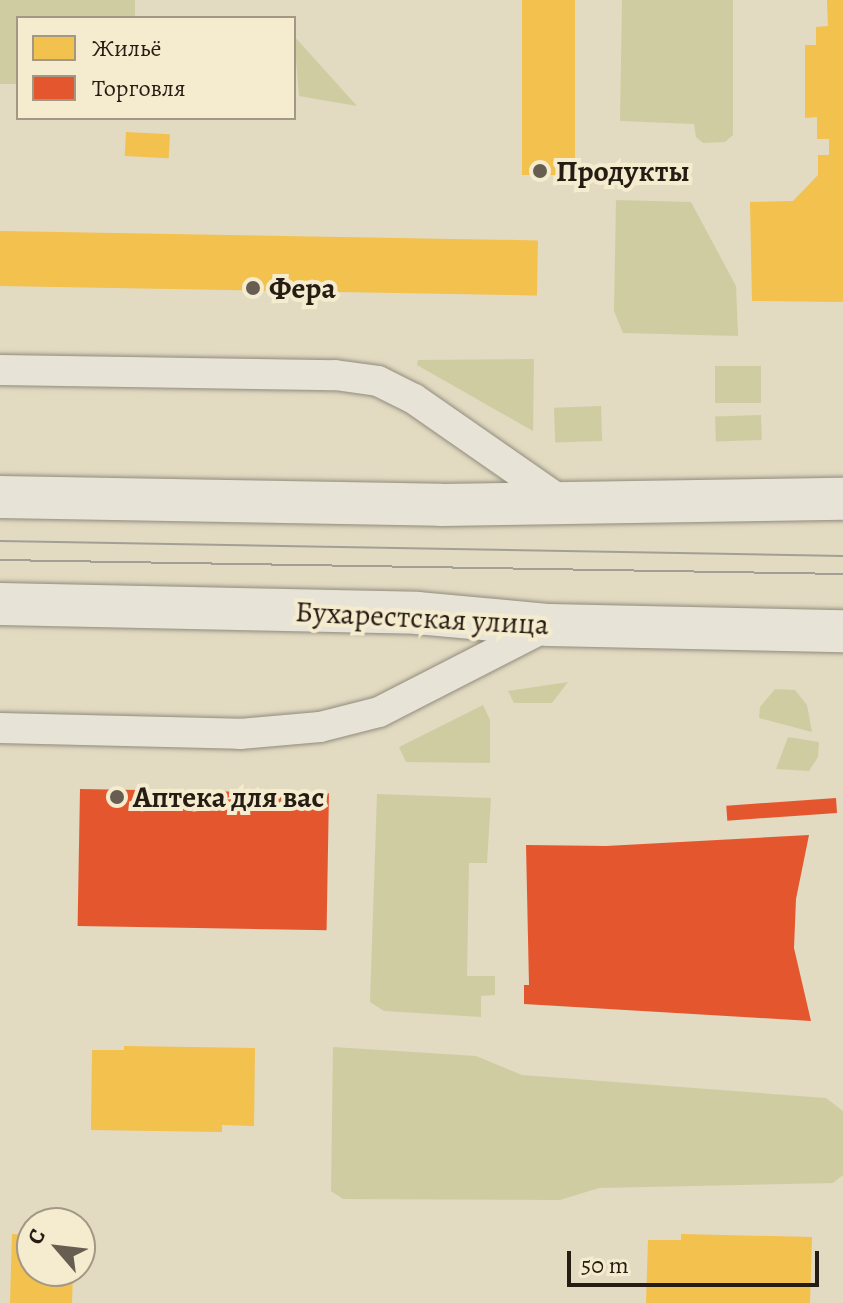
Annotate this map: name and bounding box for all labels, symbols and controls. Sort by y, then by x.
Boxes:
legend [16,16,296,120]
text: Жильё [92,32,161,64]
text: Торговля [92,72,186,104]
place label: Продукты [556,153,690,189]
marker: Продукты [531,162,549,180]
place label: Фера [269,270,336,306]
marker: Фера [244,279,262,297]
street label: Бухарестская улица [294,593,550,643]
place label: Аптека для вас [133,779,325,815]
marker: Аптека для вас [108,788,126,806]
north arrow [16,1207,96,1287]
text: С [20,1224,53,1250]
scale bar [571,1235,823,1285]
text: 50 m [581,1249,629,1281]

